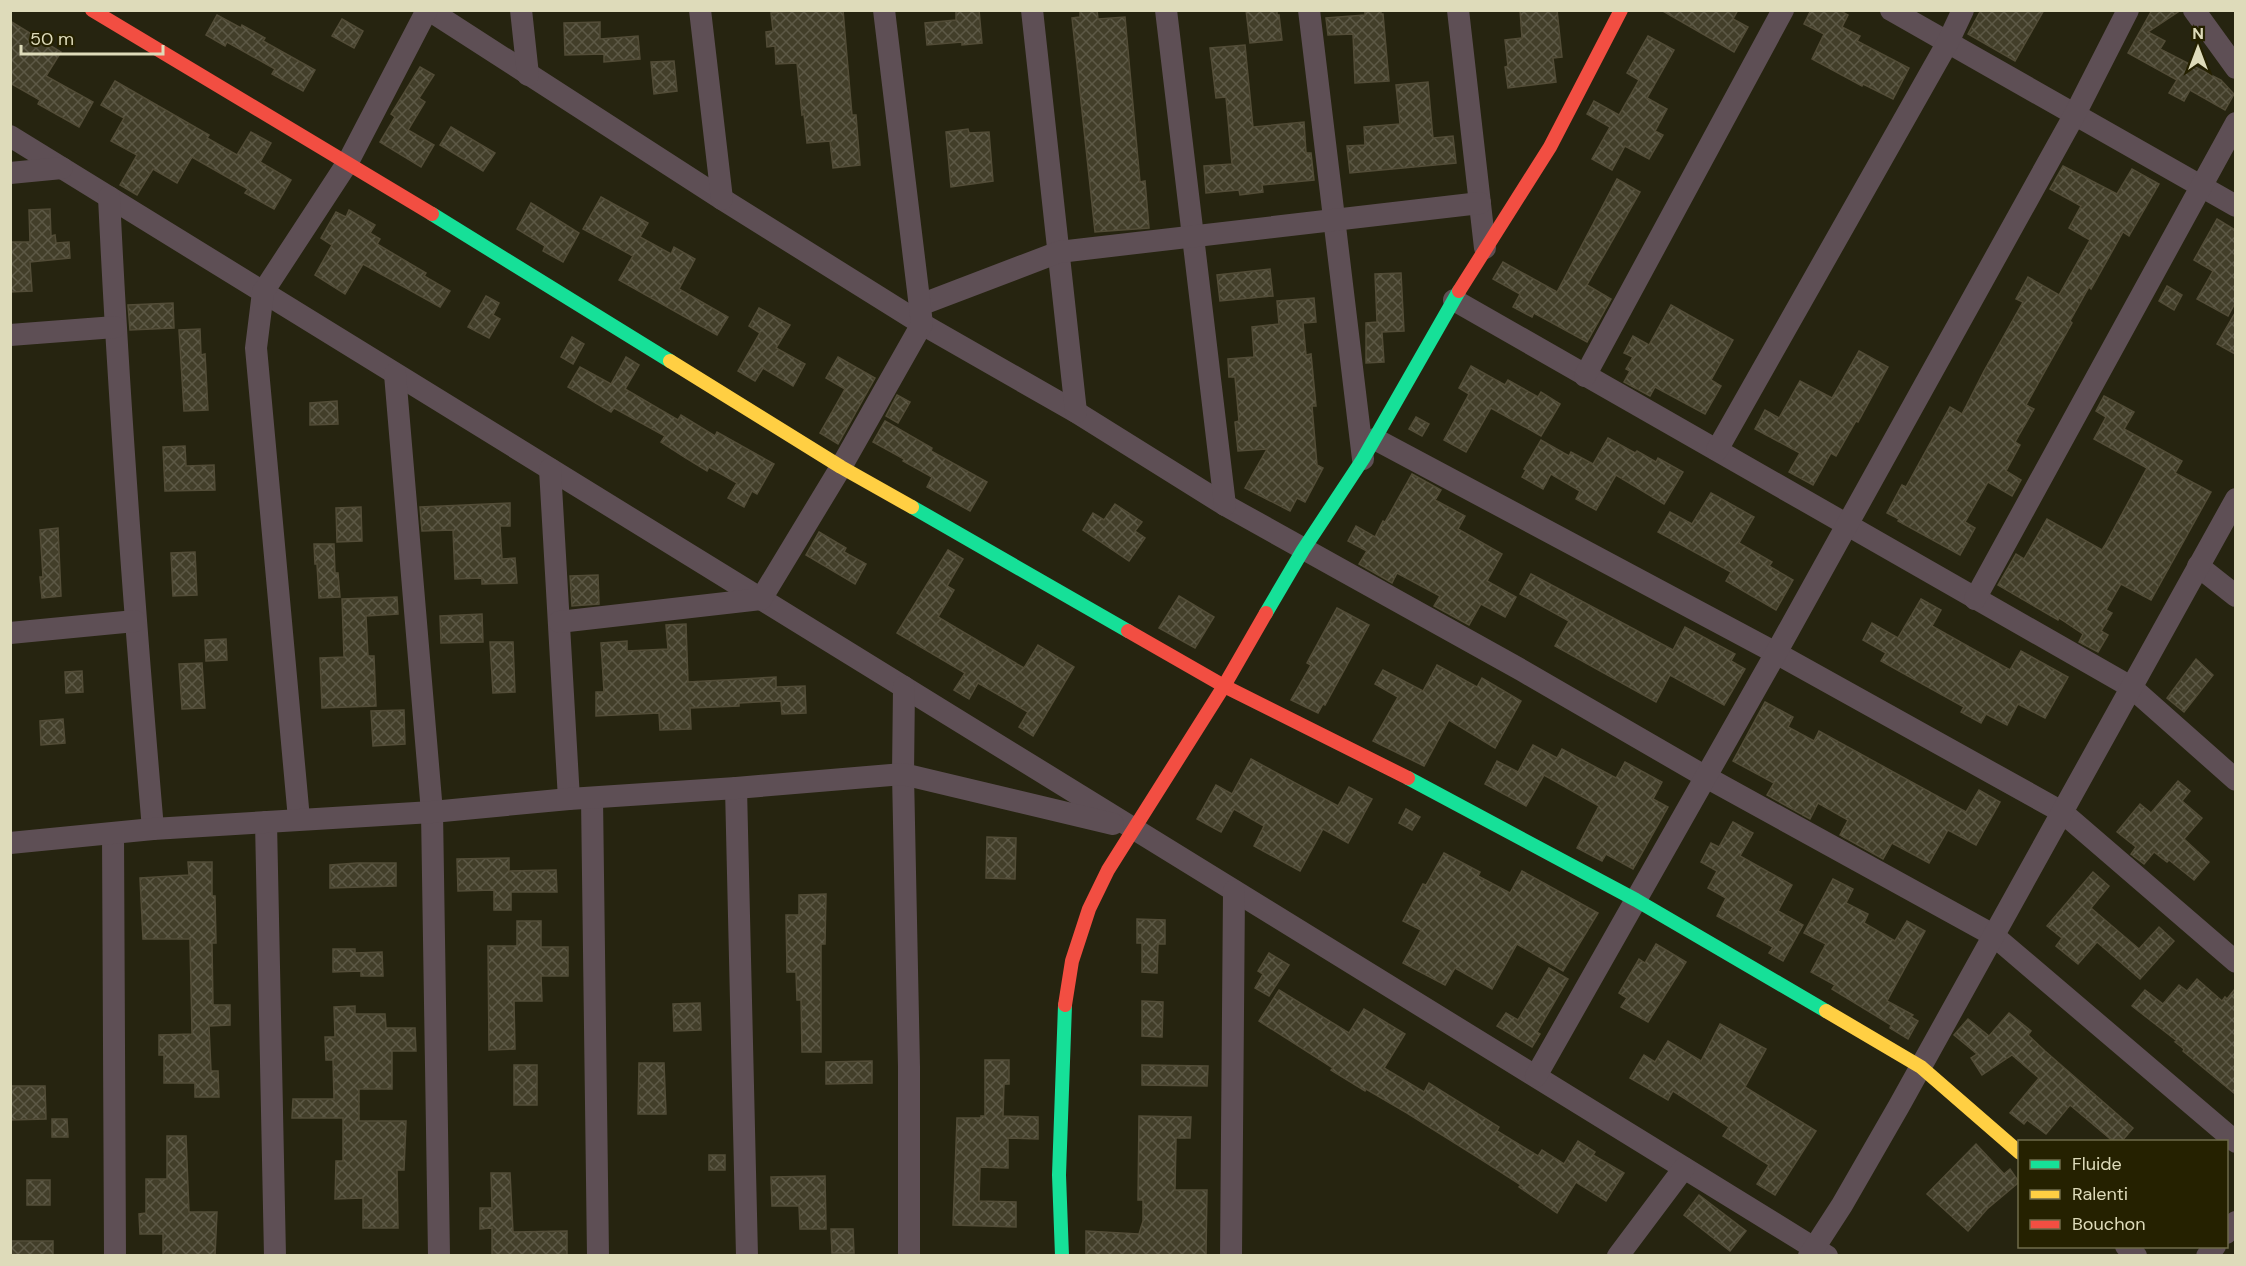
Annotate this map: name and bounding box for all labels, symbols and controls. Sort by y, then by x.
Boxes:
scale bar [21,18,164,56]
north arrow [2168,18,2228,78]
text: N [2192,23,2204,44]
text: 50 m [30,27,74,51]
legend [2018,1140,2228,1248]
text: Fluide [2072,1152,2122,1176]
text: Ralenti [2072,1182,2128,1206]
text: Bouchon [2072,1212,2146,1236]

